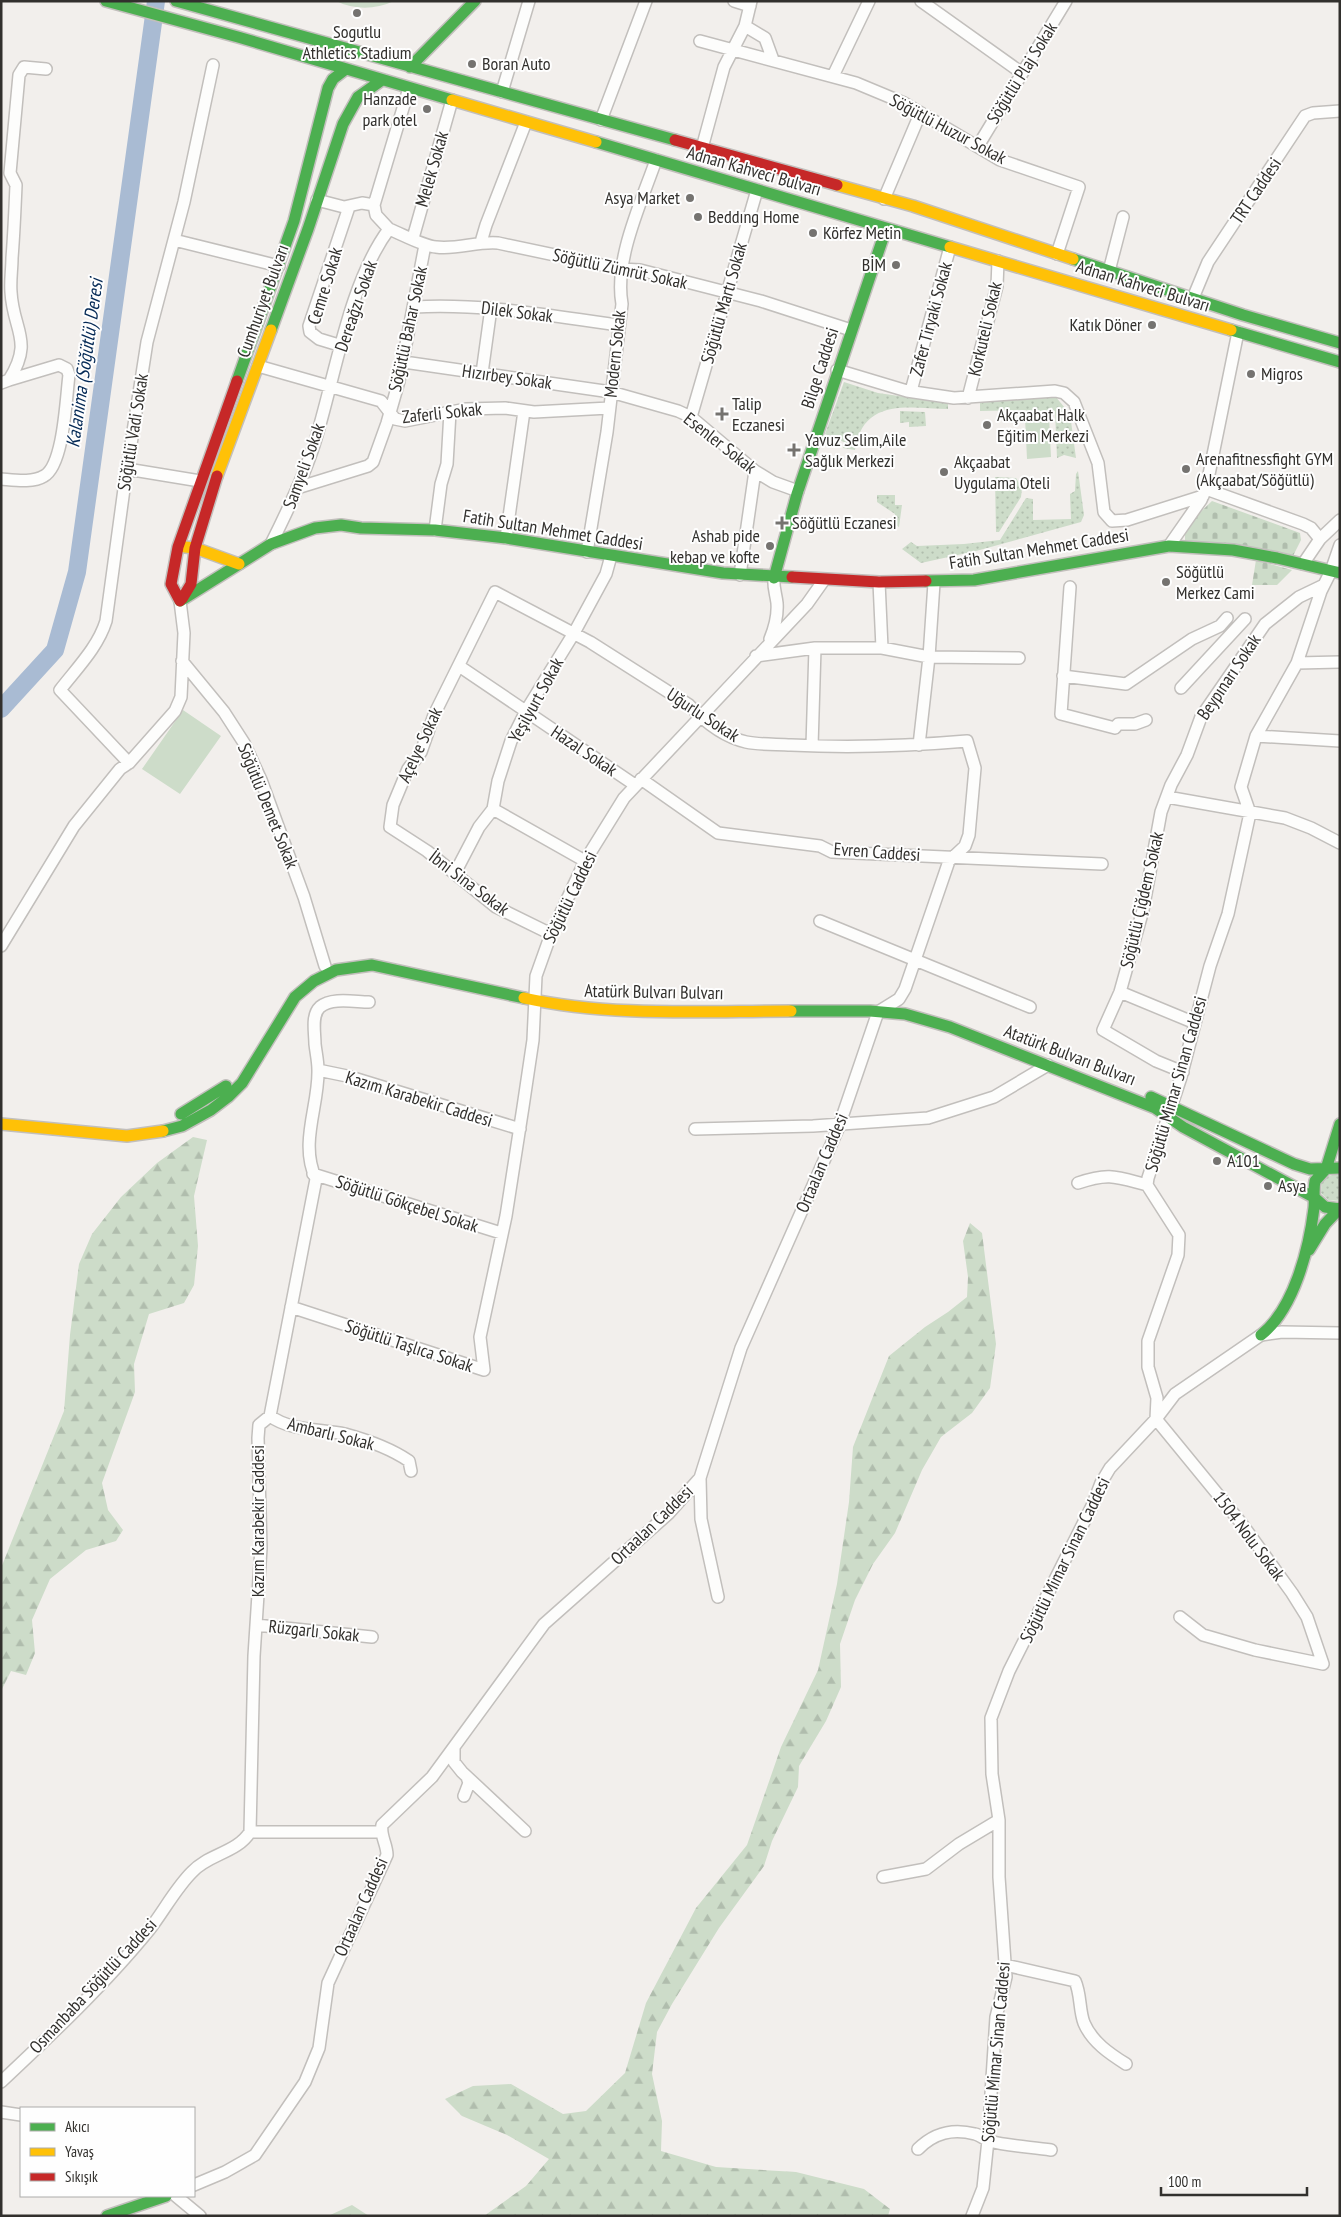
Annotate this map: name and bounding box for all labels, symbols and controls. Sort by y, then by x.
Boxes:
marker: Sogutlu Athletics Stadium [351,7,363,19]
street label: Söğütlü Plaj Sokak [981,18,1062,128]
place label: Sogutlu Athletics Stadium [302,20,412,64]
place label: Boran Auto [482,52,551,75]
marker: Boran Auto [466,58,478,70]
place label: Hanzade park otel [362,87,418,131]
street label: Söğütlü Huzur Sokak [886,88,1011,169]
marker: Hanzade park otel [421,103,433,115]
street label: Melek Sokak [410,128,453,209]
street label: Adnan Kahveci Bulvarı [684,140,824,201]
street label: TRT Caddesi [1225,153,1286,228]
place label: Asya Market [605,186,680,209]
marker: Asya Market [684,192,696,204]
place label: Beddıng Home [708,205,799,228]
marker: Beddıng Home [692,211,704,223]
place label: Körfez Metin [823,221,901,244]
marker: Körfez Metin [807,227,819,239]
street label: Söğütlü Martı Sokak [695,240,752,366]
street label: Cumhuriyet Bulvarı [231,241,294,360]
street label: Söğütlü Zümrüt Sokak [551,243,690,294]
street label: Cemre Sokak [302,244,347,327]
place label: BİM [862,253,886,276]
street label: Adnan Kahveci Bulvarı [1073,254,1213,317]
street label: Dereağzı Sokak [329,257,382,355]
marker: BİM [890,259,902,271]
street label: Zafer Tiryaki Sokak [904,259,957,378]
street label: Söğütlü Bahar Sokak [383,264,432,394]
water label: Kalanima (Söğütlü) Deresi [60,274,108,449]
street label: Korkuteli Sokak [962,279,1007,378]
street label: Dilek Sokak [480,296,554,327]
street label: Modern Sokak [598,309,631,399]
place label: Katık Döner [1070,313,1142,336]
marker: Katık Döner [1146,319,1158,331]
street label: Bilge Caddesi [796,324,843,411]
street label: Hızırbey Sokak [461,359,554,394]
place label: Migros [1261,362,1303,385]
marker: Migros [1245,368,1257,380]
street label: Söğütlü Vadi Sokak [112,372,153,492]
place label: Talip Eczanesi [732,392,785,436]
street label: Zaferli Sokak [401,397,483,428]
place label: Akçaabat Halk Eğitim Merkezi [997,403,1089,447]
street label: Esenler Sokak [679,407,761,478]
marker: Talip Eczanesi [716,408,728,420]
marker: Akçaabat Halk Eğitim Merkezi [981,419,993,431]
street label: Samyeli Sokak [277,420,330,512]
place label: Yavuz Selim,Aile Sağlık Merkezi [805,428,906,472]
marker: Yavuz Selim,Aile Sağlık Merkezi [787,443,801,457]
place label: Arenafitnessfight GYM (Akçaabat/Söğütlü) [1196,447,1333,491]
place label: Akçaabat Uygulama Oteli [954,450,1050,494]
marker: Arenafitnessfight GYM (Akçaabat/Söğütlü) [1180,463,1192,475]
marker: Akçaabat Uygulama Oteli [938,466,950,478]
street label: Fatih Sultan Mehmet Caddesi [462,504,645,555]
place label: Söğütlü Eczanesi [792,511,897,534]
marker: Söğütlü Eczanesi [776,517,788,529]
street label: Fatih Sultan Mehmet Caddesi [947,523,1130,574]
place label: Ashab pide kebap ve kofte [670,524,760,568]
marker: Ashab pide kebap ve kofte [764,540,776,552]
place label: Söğütlü Merkez Cami [1176,560,1255,604]
marker: Söğütlü Merkez Cami [1160,576,1172,588]
street label: Beypınarı Sokak [1192,629,1266,724]
street label: Yeşilyurt Sokak [503,653,568,746]
street label: Uğurlu Sokak [662,683,744,747]
street label: Açelye Sokak [392,703,447,786]
street label: Hazal Sokak [547,720,622,781]
street label: Söğütlü Demet Sokak [233,740,304,872]
street label: Söğütlü Çiğdem Sokak [1115,829,1168,970]
street label: Evren Caddesi [833,837,921,866]
street label: İbni Sina Sokak [425,845,514,920]
street label: Söğütlü Caddesi [537,847,602,947]
street label: Atatürk Bulvarı Bulvarı [584,979,724,1004]
street label: Söğütlü Mimar Sinan Caddesi [1139,993,1212,1174]
street label: Atatürk Bulvarı Bulvarı [1001,1019,1139,1090]
street label: Kazım Karabekir Caddesi [343,1065,495,1132]
street label: Ortaalan Caddesi [790,1110,853,1216]
place label: A101 [1227,1149,1260,1172]
marker: A101 [1211,1155,1223,1167]
street label: Söğütlü Gökçebel Sokak [333,1170,481,1237]
place label: Asya [1278,1174,1307,1197]
marker: Asya [1262,1180,1274,1192]
street label: Söğütlü Taşlıca Sokak [342,1314,476,1377]
street label: Ambarlı Sokak [285,1412,377,1455]
street label: Kazım Karabekir Caddesi [246,1445,269,1597]
street label: Söğütlü Mimar Sinan Caddesi [1014,1473,1115,1646]
street label: Ortaalan Caddesi [606,1480,698,1570]
street label: 1504 Nolu Sokak [1208,1486,1291,1585]
street label: Rüzgarlı Sokak [268,1614,361,1647]
street label: Ortaalan Caddesi [328,1854,393,1960]
street label: Osmanbaba Söğütlü Caddesi [24,1913,161,2058]
street label: Söğütlü Mimar Sinan Caddesi [976,1961,1015,2143]
legend [20,2107,195,2197]
text: Akıcı [65,2117,90,2136]
text: Yavaş [65,2142,94,2161]
scale bar [1161,2164,1307,2196]
text: Sıkışık [65,2167,98,2186]
text: 100 m [1168,2172,1201,2191]

